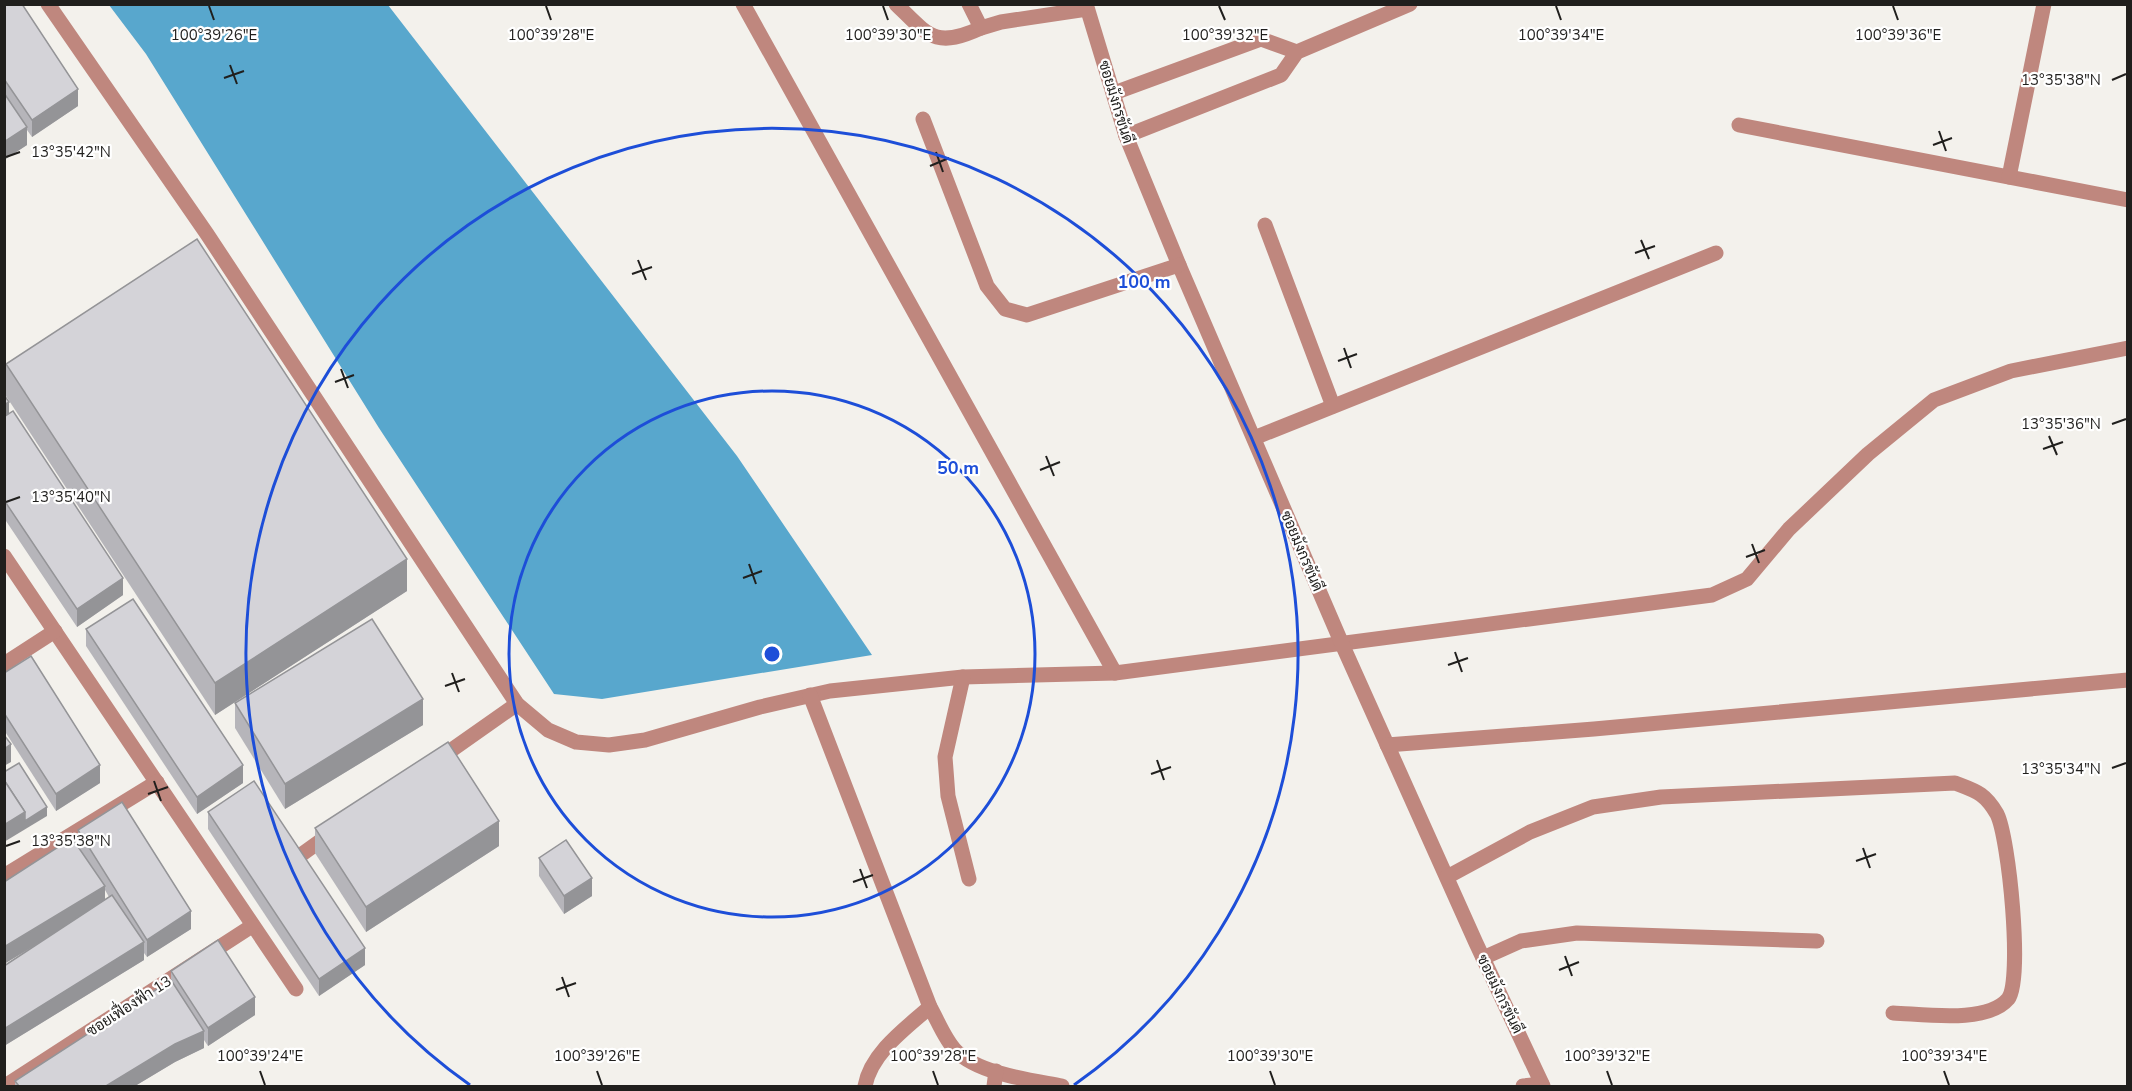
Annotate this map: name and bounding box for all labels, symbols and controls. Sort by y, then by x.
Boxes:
text: 100°39'26"E [171,25,257,45]
text: 100°39'28"E [508,25,594,45]
text: 100°39'30"E [845,25,931,45]
text: 100°39'32"E [1182,25,1268,45]
text: 100°39'34"E [1518,25,1604,45]
text: 100°39'36"E [1855,25,1941,45]
street label: ซอยมังกรขันดี [1094,58,1138,146]
text: 13°35'38"N [2021,70,2101,90]
text: 13°35'42"N [31,142,111,162]
text: 100 m [1117,270,1171,294]
text: 13°35'36"N [2021,414,2101,434]
text: 50 m [937,456,979,480]
text: 13°35'40"N [31,487,111,507]
street label: ซอยมังกรขันดี [1276,508,1328,594]
centre of rings [762,644,782,664]
text: 13°35'34"N [2021,759,2101,779]
text: 13°35'38"N [31,831,111,851]
street label: ซอยมังกรขันดี [1472,951,1528,1037]
street label: ซอยเฟื่องฟ้า 13 [80,967,175,1041]
text: 100°39'24"E [217,1046,303,1066]
text: 100°39'26"E [554,1046,640,1066]
text: 100°39'28"E [890,1046,976,1066]
text: 100°39'30"E [1227,1046,1313,1066]
text: 100°39'32"E [1564,1046,1650,1066]
text: 100°39'34"E [1901,1046,1987,1066]

